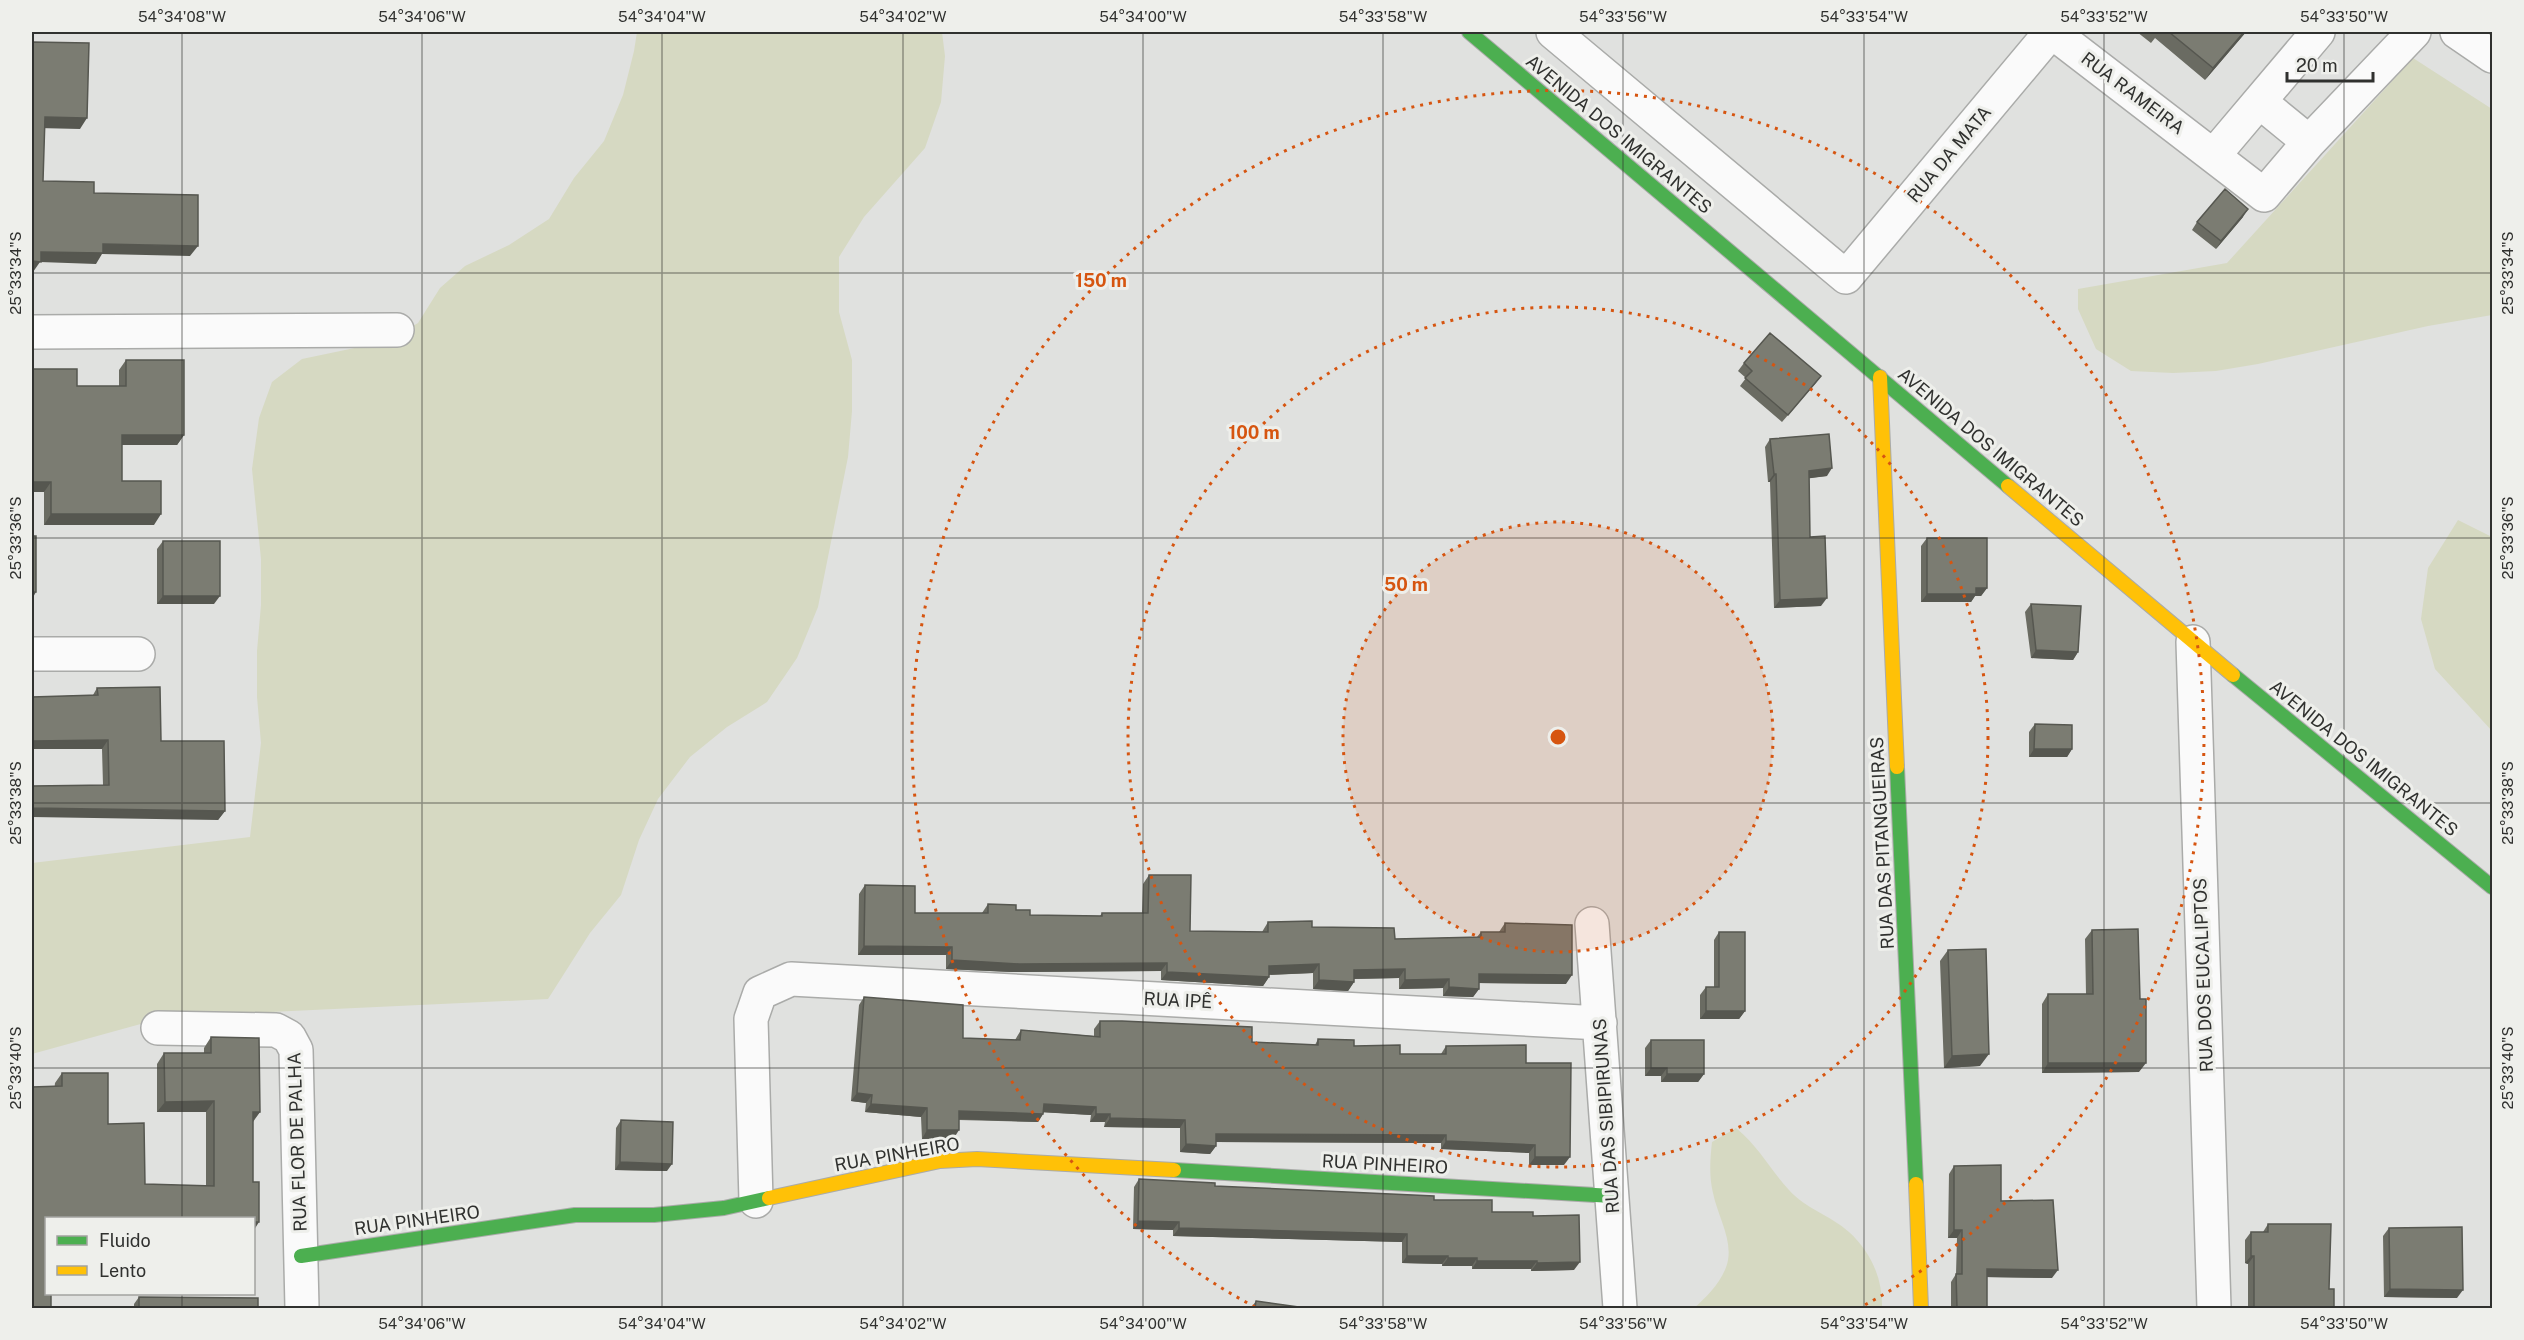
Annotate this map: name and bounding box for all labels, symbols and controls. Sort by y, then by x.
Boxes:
text: 54°34'08"W [138,8,226,25]
text: 54°34'06"W [378,8,466,25]
text: 54°34'04"W [618,8,706,25]
text: 54°34'02"W [859,8,947,25]
text: 54°34'00"W [1099,8,1187,25]
text: 54°33'58"W [1339,8,1427,25]
text: 54°33'56"W [1579,8,1667,25]
text: 54°33'54"W [1820,8,1908,25]
text: 54°33'52"W [2060,8,2148,25]
text: 54°33'50"W [2300,8,2388,25]
scale bar [2287,45,2372,83]
street label: RUA RAMEIRA [2077,47,2189,139]
street label: AVENIDA DOS IMIGRANTES [1522,50,1716,218]
text: 20 m [2296,55,2338,76]
street label: RUA DA MATA [1903,101,1995,206]
text: 25°33'34"S [7,231,24,315]
text: 25°33'34"S [2499,231,2516,315]
text: 150 m [1075,270,1127,291]
street label: AVENIDA DOS IMIGRANTES [1894,363,2088,531]
text: 100 m [1228,422,1280,443]
text: 25°33'36"S [7,496,24,580]
text: 25°33'36"S [2499,496,2516,580]
text: 50 m [1384,574,1428,595]
street label: AVENIDA DOS IMIGRANTES [2266,676,2462,840]
centre of rings [1548,727,1568,747]
street label: RUA DAS PITANGUEIRAS [1866,736,1898,950]
text: 25°33'38"S [7,761,24,845]
text: 25°33'38"S [2499,761,2516,845]
street label: RUA DOS EUCALIPTOS [2189,877,2217,1073]
street label: RUA IPÊ [1143,988,1213,1012]
street label: RUA DAS SIBIPIRUNAS [1589,1018,1623,1214]
text: 25°33'40"S [7,1026,24,1110]
text: 25°33'40"S [2499,1026,2516,1110]
street label: RUA FLOR DE PALHA [283,1052,311,1232]
street label: RUA PINHEIRO [833,1133,961,1175]
street label: RUA PINHEIRO [1321,1150,1449,1178]
street label: RUA PINHEIRO [353,1201,481,1239]
legend [45,1217,255,1295]
text: Fluido [99,1230,151,1251]
text: Lento [99,1260,146,1281]
text: 54°34'06"W [378,1315,466,1332]
text: 54°34'04"W [618,1315,706,1332]
text: 54°34'02"W [859,1315,947,1332]
text: 54°34'00"W [1099,1315,1187,1332]
text: 54°33'58"W [1339,1315,1427,1332]
text: 54°33'56"W [1579,1315,1667,1332]
text: 54°33'54"W [1820,1315,1908,1332]
text: 54°33'52"W [2060,1315,2148,1332]
text: 54°33'50"W [2300,1315,2388,1332]

